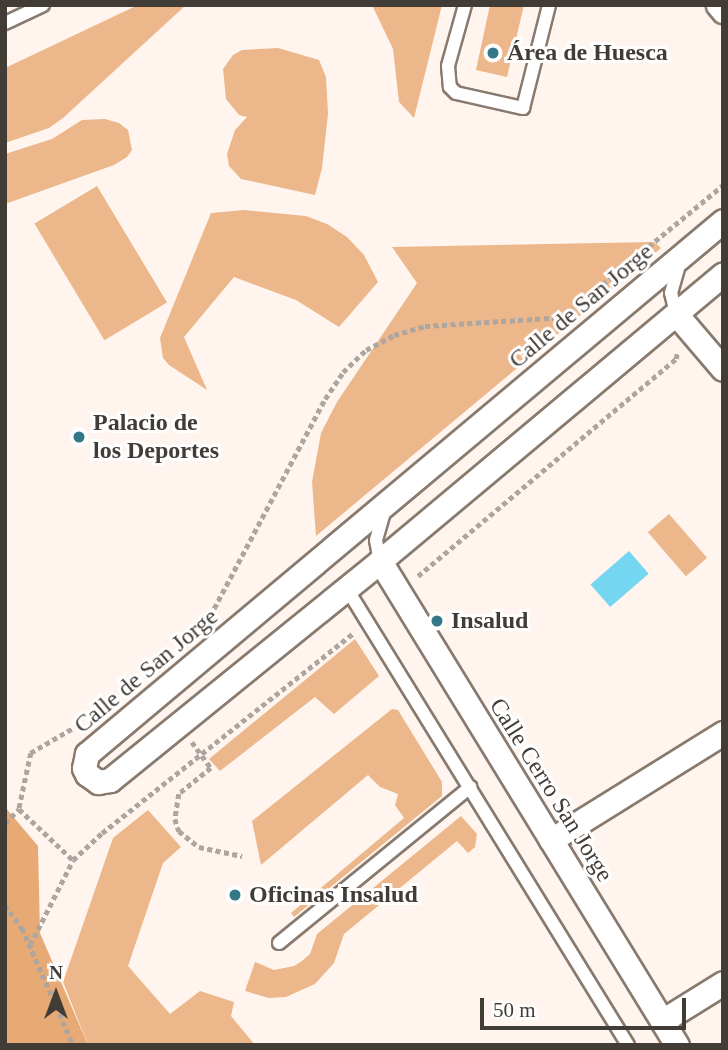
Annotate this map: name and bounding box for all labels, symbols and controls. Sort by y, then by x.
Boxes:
place label: Área de Huesca [507,39,668,67]
marker: Área de Huesca [485,45,501,61]
street label: Calle de San Jorge [503,237,659,375]
place label: Palacio de los Deportes [93,409,219,465]
marker: Palacio de los Deportes [71,429,87,445]
street label: Calle de San Jorge [68,602,224,740]
place label: Insalud [451,607,528,635]
marker: Insalud [429,613,445,629]
street label: Calle Cerro San Jorge [483,693,619,887]
place label: Oficinas Insalud [249,881,418,909]
marker: Oficinas Insalud [227,887,243,903]
north arrow [21,959,91,1029]
text: N [49,962,63,983]
scale bar [483,984,690,1028]
text: 50 m [493,998,536,1022]

